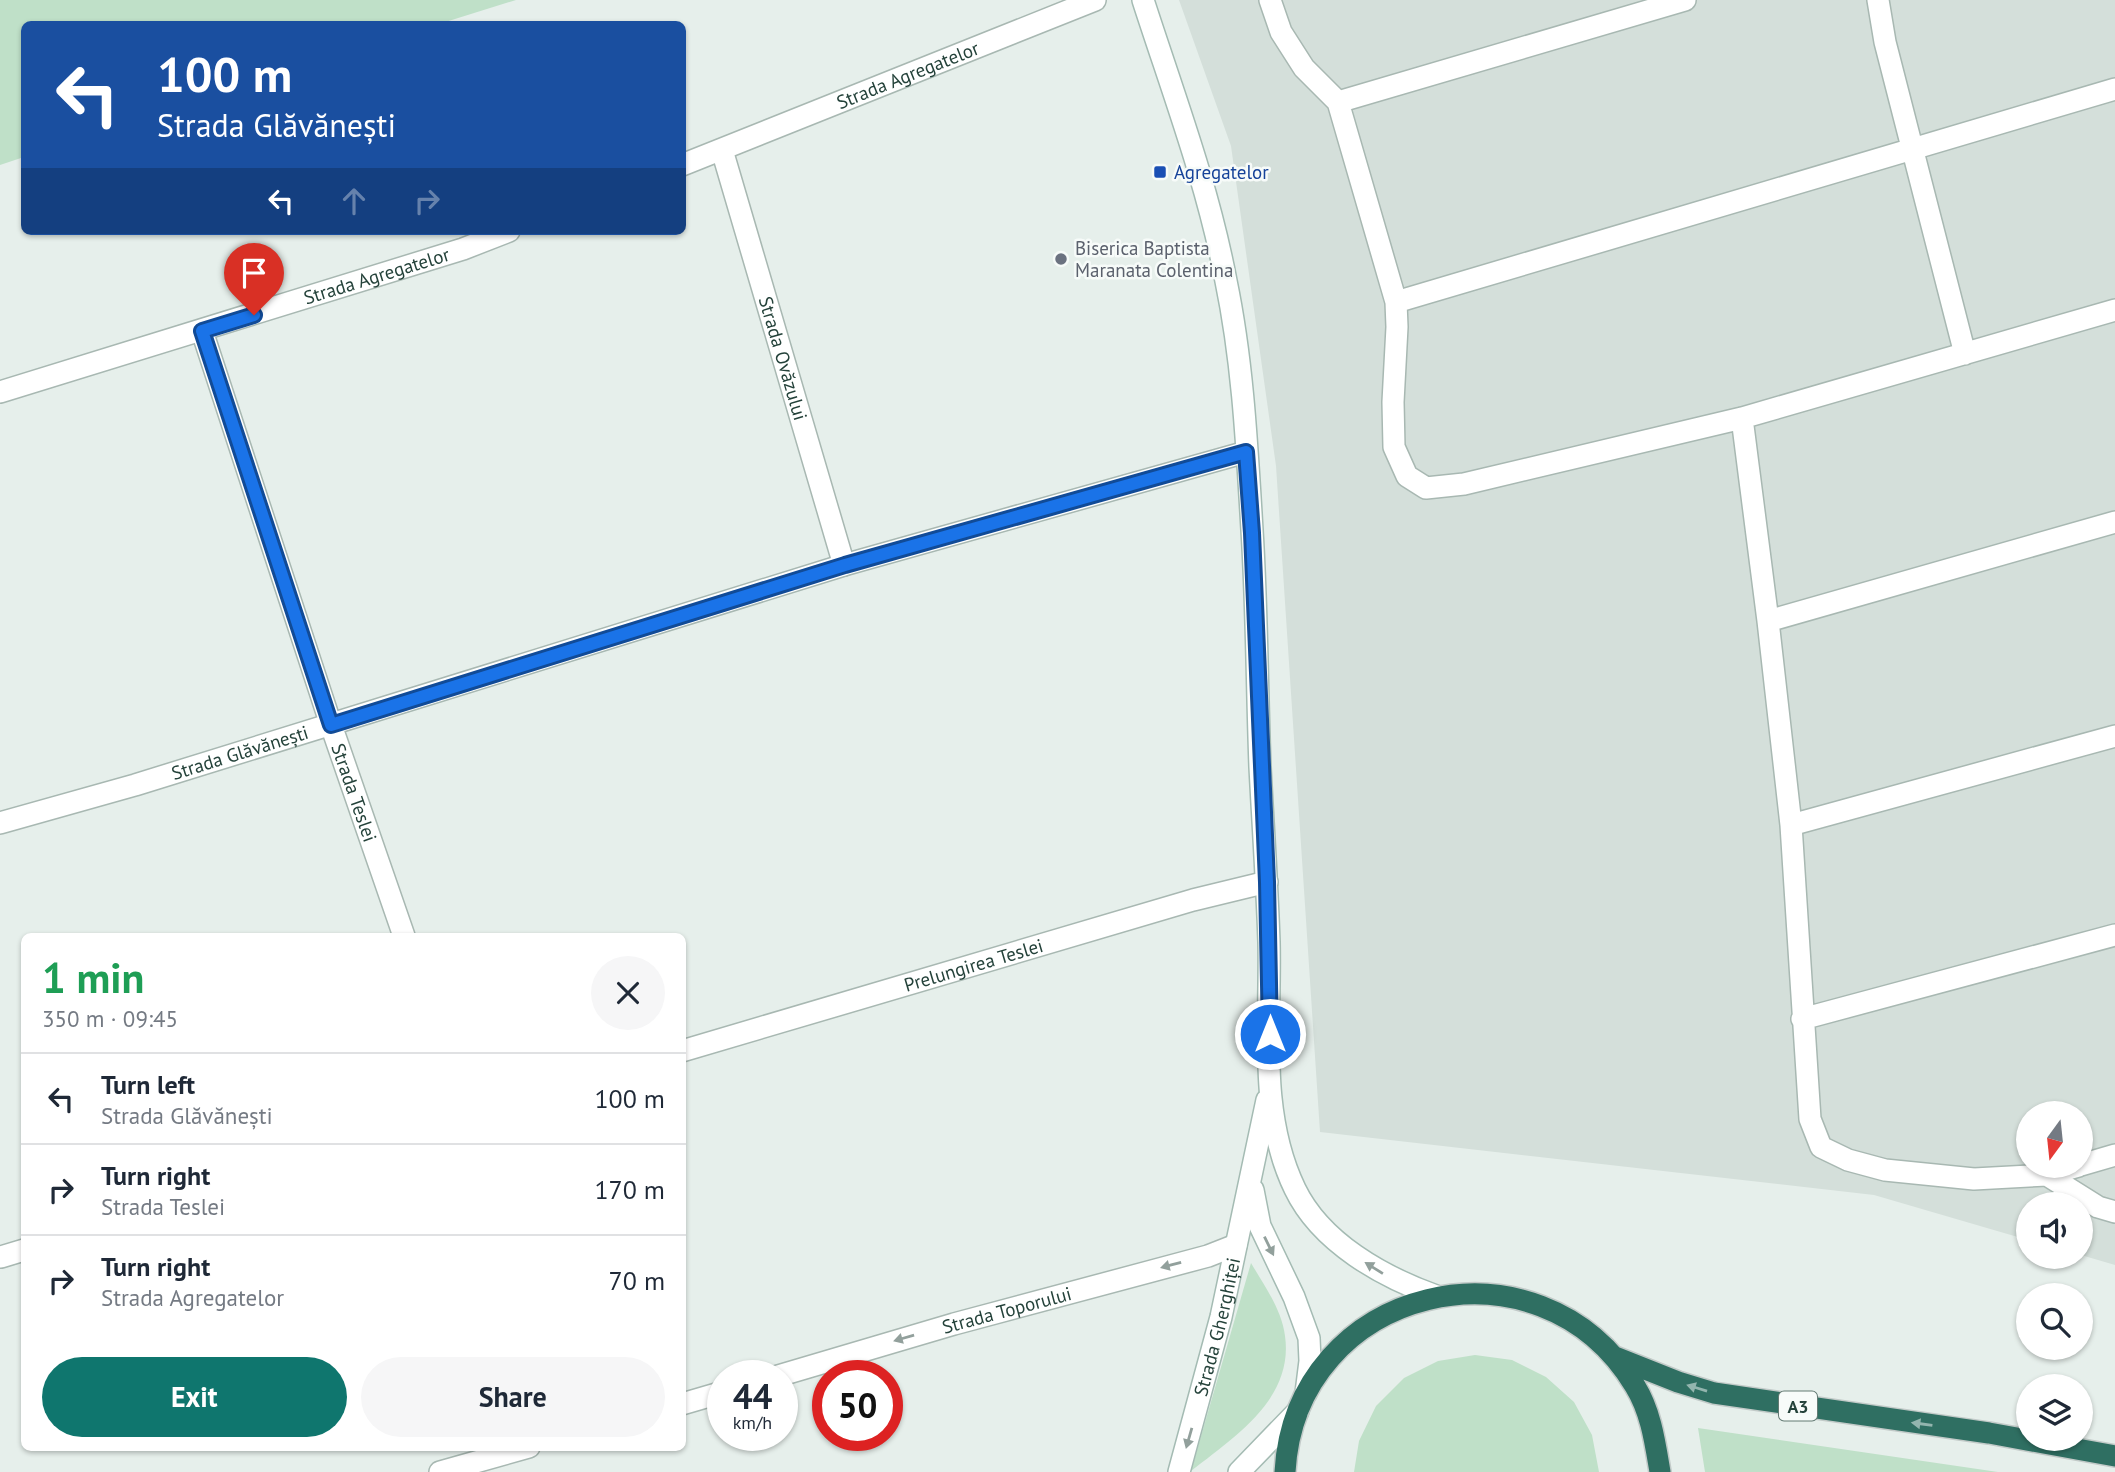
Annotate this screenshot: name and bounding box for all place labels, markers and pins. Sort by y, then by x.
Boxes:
place label: Agregatelor [1174,160,1269,184]
marker: Agregatelor [1152,164,1168,180]
place label: Biserica Baptista Maranata Colentina [1075,236,1233,282]
pin [224,243,284,315]
marker: Biserica Baptista Maranata Colentina [1053,251,1069,267]

